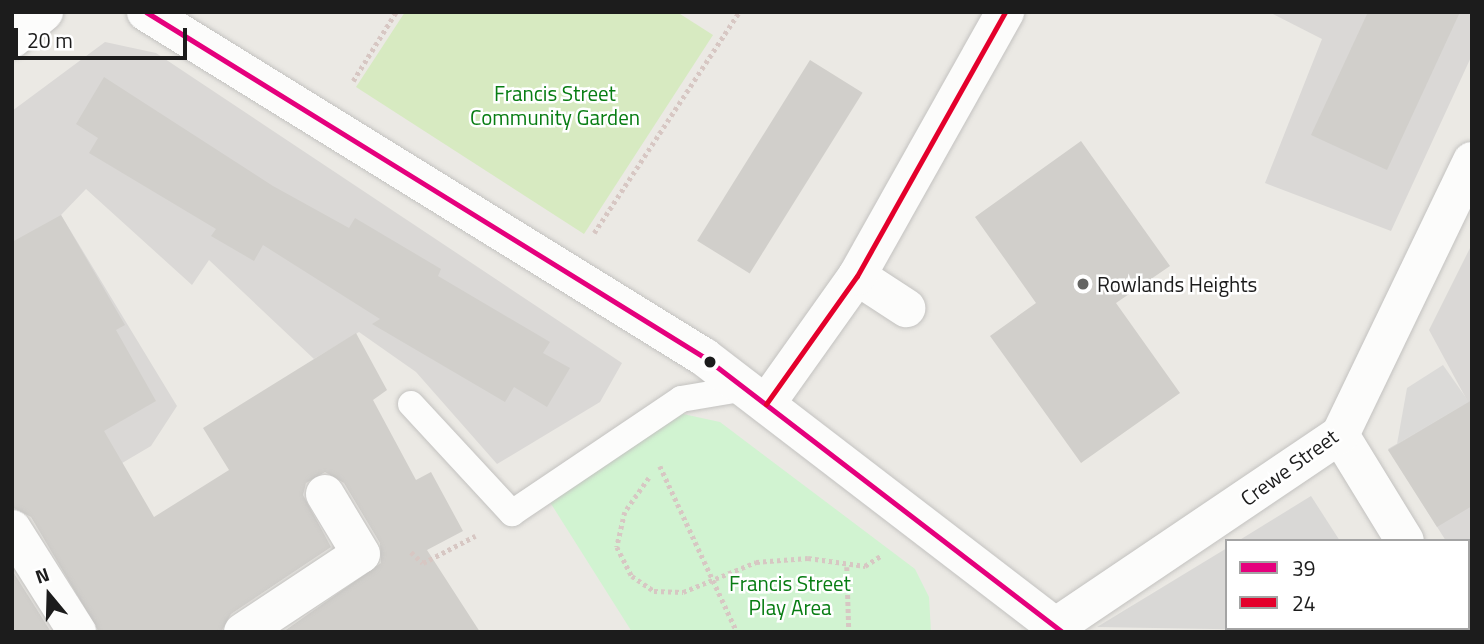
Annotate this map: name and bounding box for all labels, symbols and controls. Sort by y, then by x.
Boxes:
scale bar [18,14,191,58]
text: 20 m [27,24,73,56]
park label: Francis Street Community Garden [470,80,640,130]
place label: Rowlands Heights [1097,271,1257,297]
marker: Rowlands Heights [1075,276,1091,292]
unlabelled marker [703,355,717,369]
street label: Crewe Street [1235,423,1343,511]
legend [1225,539,1470,630]
text: 39 [1292,552,1316,584]
text: N [31,559,53,591]
north arrow [14,560,84,630]
park label: Francis Street Play Area [729,570,851,620]
text: 24 [1292,587,1316,619]

